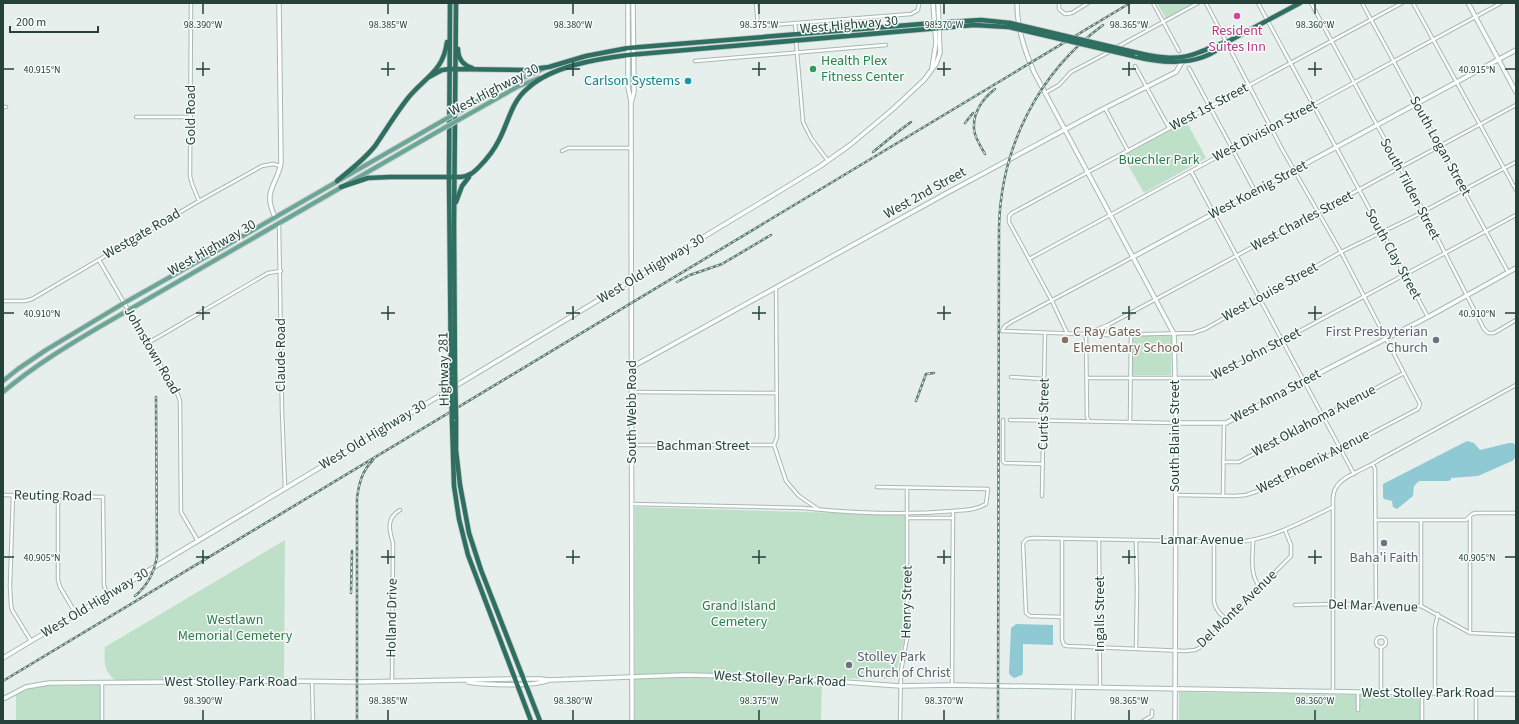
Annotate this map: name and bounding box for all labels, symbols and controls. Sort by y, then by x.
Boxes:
scale bar [10,8,98,34]
street label: West Highway 30 [799,11,899,39]
marker: Resident Suites Inn [1232,11,1242,21]
text: 200 m [16,14,46,31]
text: 98.390°W [184,18,222,32]
text: 98.385°W [369,18,407,32]
text: 98.380°W [554,18,592,32]
text: 98.375°W [740,18,778,32]
text: 98.370°W [925,18,963,32]
text: 98.365°W [1110,18,1148,32]
text: 98.360°W [1296,18,1334,32]
place label: Resident Suites Inn [1208,21,1266,57]
place label: Health Plex Fitness Center [821,51,904,87]
street label: West Highway 30 [446,59,542,121]
text: 40.915°N [23,63,61,77]
text: 40.915°N [1458,63,1496,77]
marker: Health Plex Fitness Center [808,64,818,74]
place label: Carlson Systems [584,71,680,91]
marker: Carlson Systems [683,76,693,86]
street label: West 1st Street [1166,78,1252,136]
street label: Gold Road [181,85,201,145]
street label: South Logan Street [1404,92,1476,200]
street label: West Division Street [1209,95,1321,167]
street label: South Tilden Street [1375,135,1445,244]
park label: Buechler Park [1118,150,1200,170]
street label: West Koenig Street [1205,155,1311,225]
street label: West 2nd Street [880,162,970,224]
street label: West Charles Street [1247,186,1357,256]
street label: Westgate Road [100,204,184,264]
street label: South Clay Street [1360,205,1426,303]
street label: West Highway 30 [164,215,260,281]
street label: West Old Highway 30 [594,229,708,309]
street label: West Louise Street [1218,257,1322,327]
street label: Johnstown Road [119,304,185,398]
text: 40.910°N [23,307,61,321]
text: 40.910°N [1458,307,1496,321]
street label: Claude Road [271,318,291,392]
place label: C Ray Gates Elementary School [1073,322,1184,358]
place label: First Presbyterian Church [1326,322,1428,358]
street label: West John Street [1208,323,1305,385]
street label: Highway 281 [433,332,455,406]
marker: C Ray Gates Elementary School [1060,335,1070,345]
marker: First Presbyterian Church [1431,335,1441,345]
street label: South Webb Road [622,360,642,464]
street label: West Anna Street [1228,364,1325,428]
street label: Curtis Street [1033,377,1055,450]
street label: South Blaine Street [1165,379,1185,492]
street label: West Oklahoma Avenue [1248,380,1380,462]
street label: West Old Highway 30 [316,395,430,475]
street label: West Phoenix Avenue [1253,425,1373,499]
street label: Bachman Street [656,436,750,456]
street label: Reuting Road [14,485,92,507]
street label: Lamar Avenue [1160,530,1244,550]
marker: Baha'i Faith [1379,538,1389,548]
place label: Baha'i Faith [1350,548,1418,568]
text: 40.905°N [23,551,61,565]
text: 40.905°N [1458,551,1496,565]
street label: West Old Highway 30 [38,563,152,643]
street label: Henry Street [896,565,918,639]
street label: Del Monte Avenue [1192,565,1282,653]
street label: Ingalls Street [1090,576,1110,652]
street label: Holland Drive [381,578,403,658]
street label: Del Mar Avenue [1328,594,1418,618]
park label: Grand Island Cemetery [702,596,776,632]
park label: Westlawn Memorial Cemetery [178,610,293,646]
place label: Stolley Park Church of Christ [857,647,951,683]
marker: Stolley Park Church of Christ [844,660,854,670]
street label: West Stolley Park Road [713,666,847,692]
street label: West Stolley Park Road [165,672,297,692]
street label: West Stolley Park Road [1362,683,1494,703]
text: 98.390°W [184,694,222,708]
text: 98.385°W [369,694,407,708]
text: 98.380°W [554,694,592,708]
text: 98.375°W [740,694,778,708]
text: 98.370°W [925,694,963,708]
text: 98.365°W [1110,694,1148,708]
text: 98.360°W [1296,694,1334,708]

